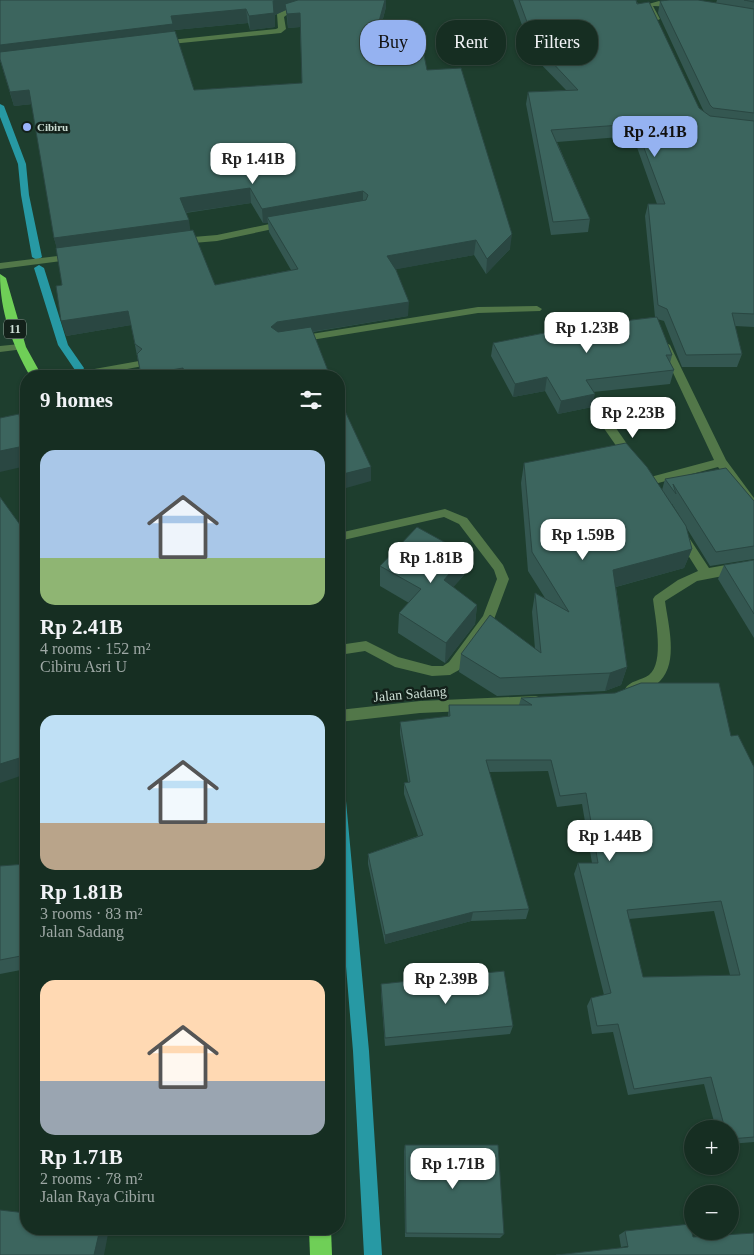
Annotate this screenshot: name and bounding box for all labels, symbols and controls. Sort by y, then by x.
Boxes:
chip: Buy [360,20,426,65]
chip: Rent [436,20,506,65]
chip: Filters [516,20,598,65]
pin: Rp 2.41B [603,116,707,158]
marker: Cibiru [21,121,33,133]
place label: Cibiru [37,121,68,133]
text: Rp 2.41B [623,123,687,140]
pin: Rp 1.41B [201,142,305,185]
text: Rp 1.41B [221,150,285,167]
pin: Rp 1.23B [535,312,639,354]
text: Rp 1.23B [555,319,619,336]
road number: 11 [4,320,26,338]
icon: filters [297,386,325,414]
text: 9 homes [40,388,113,412]
pin: Rp 2.23B [581,396,685,439]
text: Rp 2.23B [601,404,665,421]
icon: home [138,482,228,572]
pin: Rp 1.59B [531,518,635,561]
text: Rp 1.59B [551,526,615,543]
pin: Rp 1.81B [379,542,483,584]
text: Rp 1.81B [399,549,463,566]
text: Rp 2.41B [40,615,123,639]
text: 4 rooms · 152 m² [40,640,151,657]
text: Cibiru Asri U [40,658,127,675]
street label: Jalan Sadang [373,683,447,705]
icon: home [138,747,228,837]
pin: Rp 1.44B [558,820,662,862]
text: Rp 1.44B [578,827,642,844]
text: Rp 1.81B [40,880,123,904]
text: 3 rooms · 83 m² [40,905,143,922]
text: Jalan Sadang [40,923,124,940]
pin: Rp 2.39B [394,962,498,1005]
text: Rp 2.39B [414,970,478,987]
icon: home [138,1012,228,1102]
map controls [684,1120,739,1240]
button: + [684,1120,739,1175]
text: Rp 1.71B [40,1145,123,1169]
pin: Rp 1.71B [401,1148,505,1190]
text: Rp 1.71B [421,1155,485,1172]
text: 2 rooms · 78 m² [40,1170,143,1187]
button: − [684,1185,739,1240]
text: Jalan Raya Cibiru [40,1188,155,1205]

